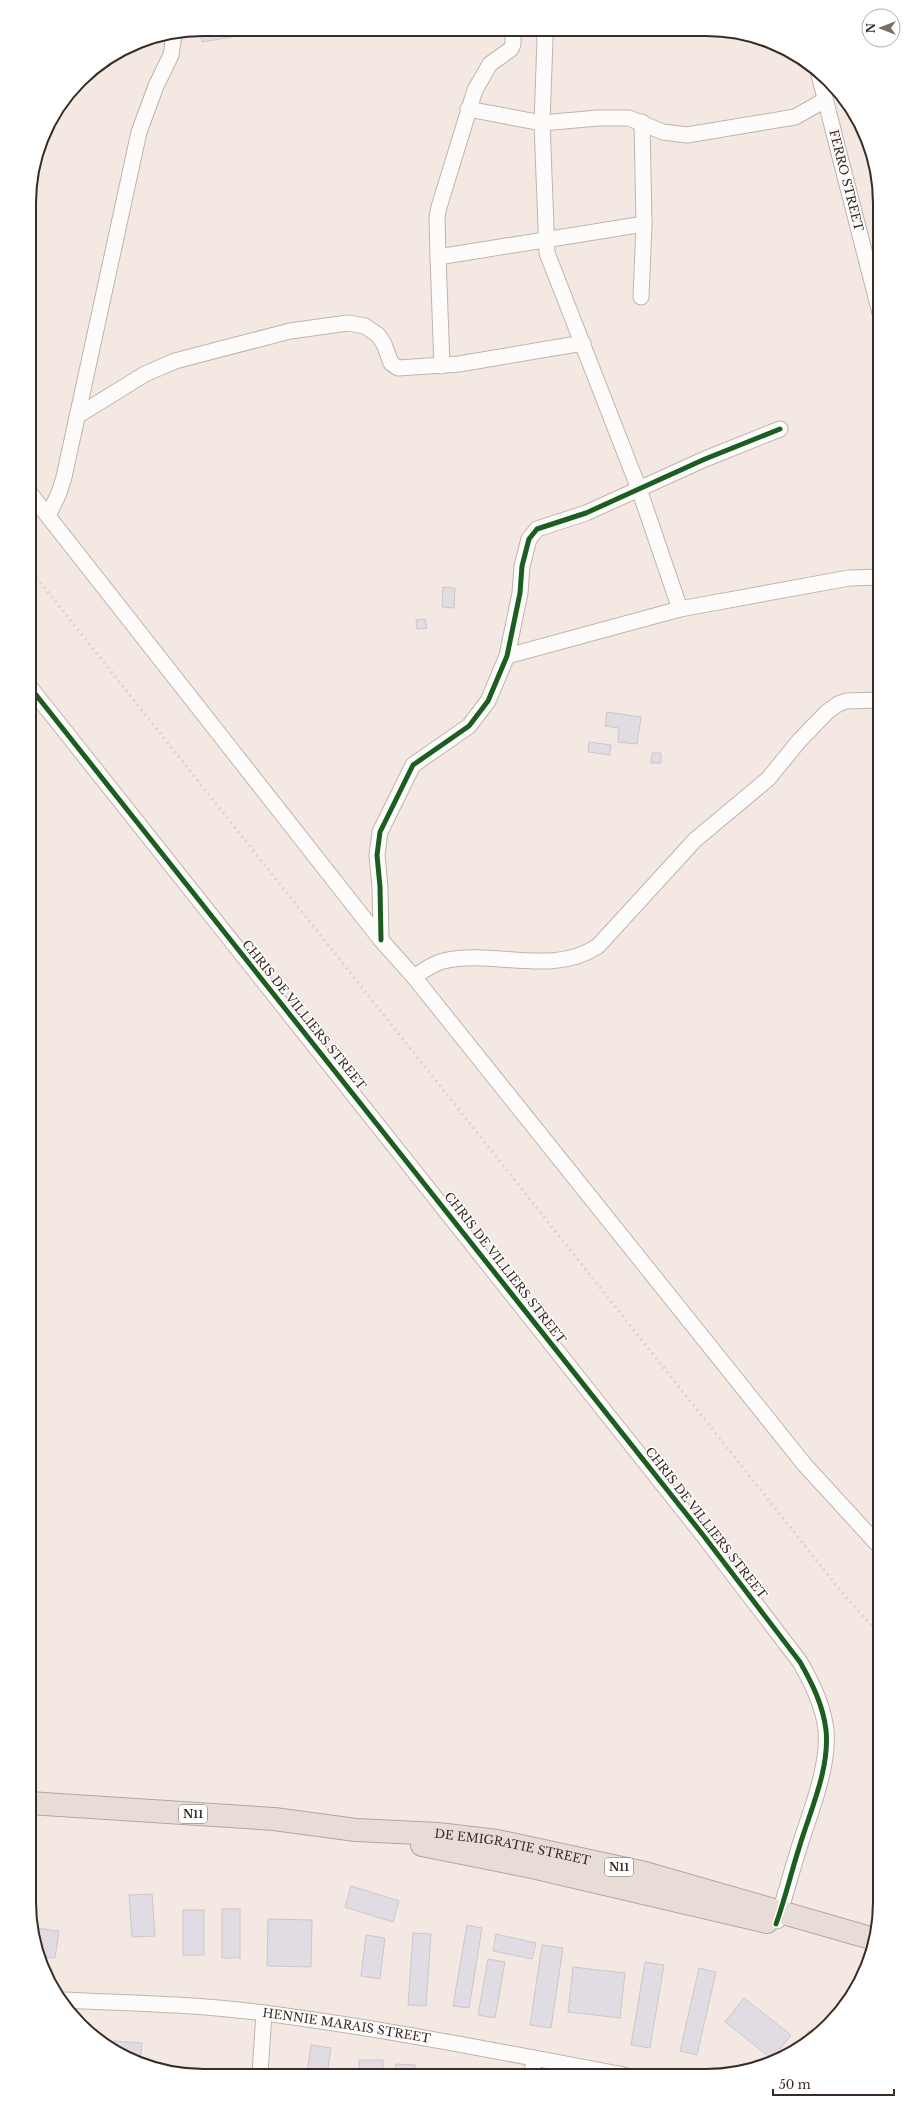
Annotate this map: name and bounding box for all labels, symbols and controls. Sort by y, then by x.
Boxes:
north arrow [861,8,901,48]
text: N [864,22,878,33]
street label: FERRO STREET [826,128,867,233]
street label: CHRIS DE VILLIERS STREET [239,937,370,1093]
street label: CHRIS DE VILLIERS STREET [441,1189,570,1347]
street label: CHRIS DE VILLIERS STREET [642,1444,771,1602]
road number: N11 [179,1805,207,1823]
street label: DE EMIGRATIE STREET [434,1826,592,1868]
road number: N11 [605,1858,633,1876]
street label: HENNIE MARAIS STREET [262,2005,432,2046]
scale bar [773,2071,894,2097]
text: 50 m [779,2077,811,2092]

